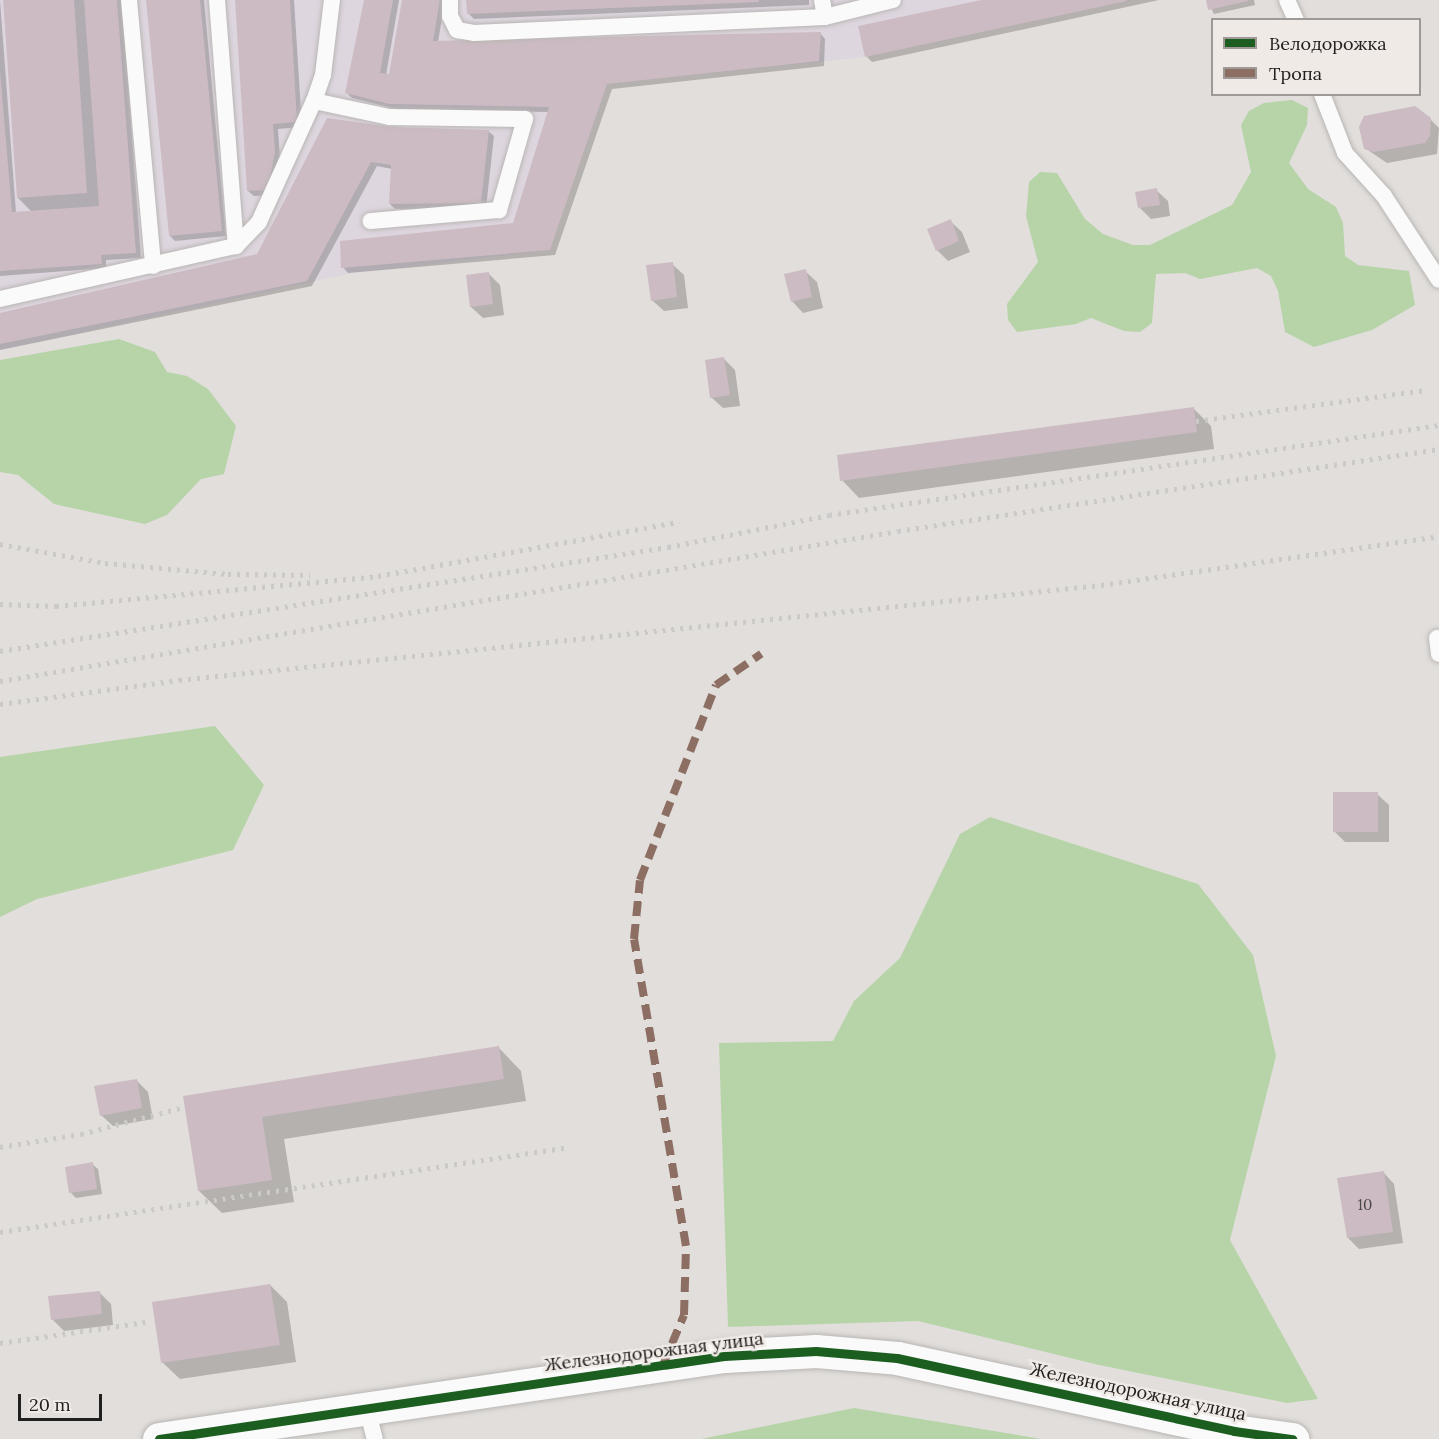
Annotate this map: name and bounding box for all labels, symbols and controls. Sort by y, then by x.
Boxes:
legend [1211,18,1421,96]
text: Велодорожка [1269,32,1387,55]
text: Тропа [1269,62,1322,85]
house number: 10 [1358,1196,1372,1214]
street label: Железнодорожная улица [543,1328,765,1376]
street label: Железнодорожная улица [1028,1359,1248,1425]
scale bar [21,1382,105,1420]
text: 20 m [29,1393,71,1416]

